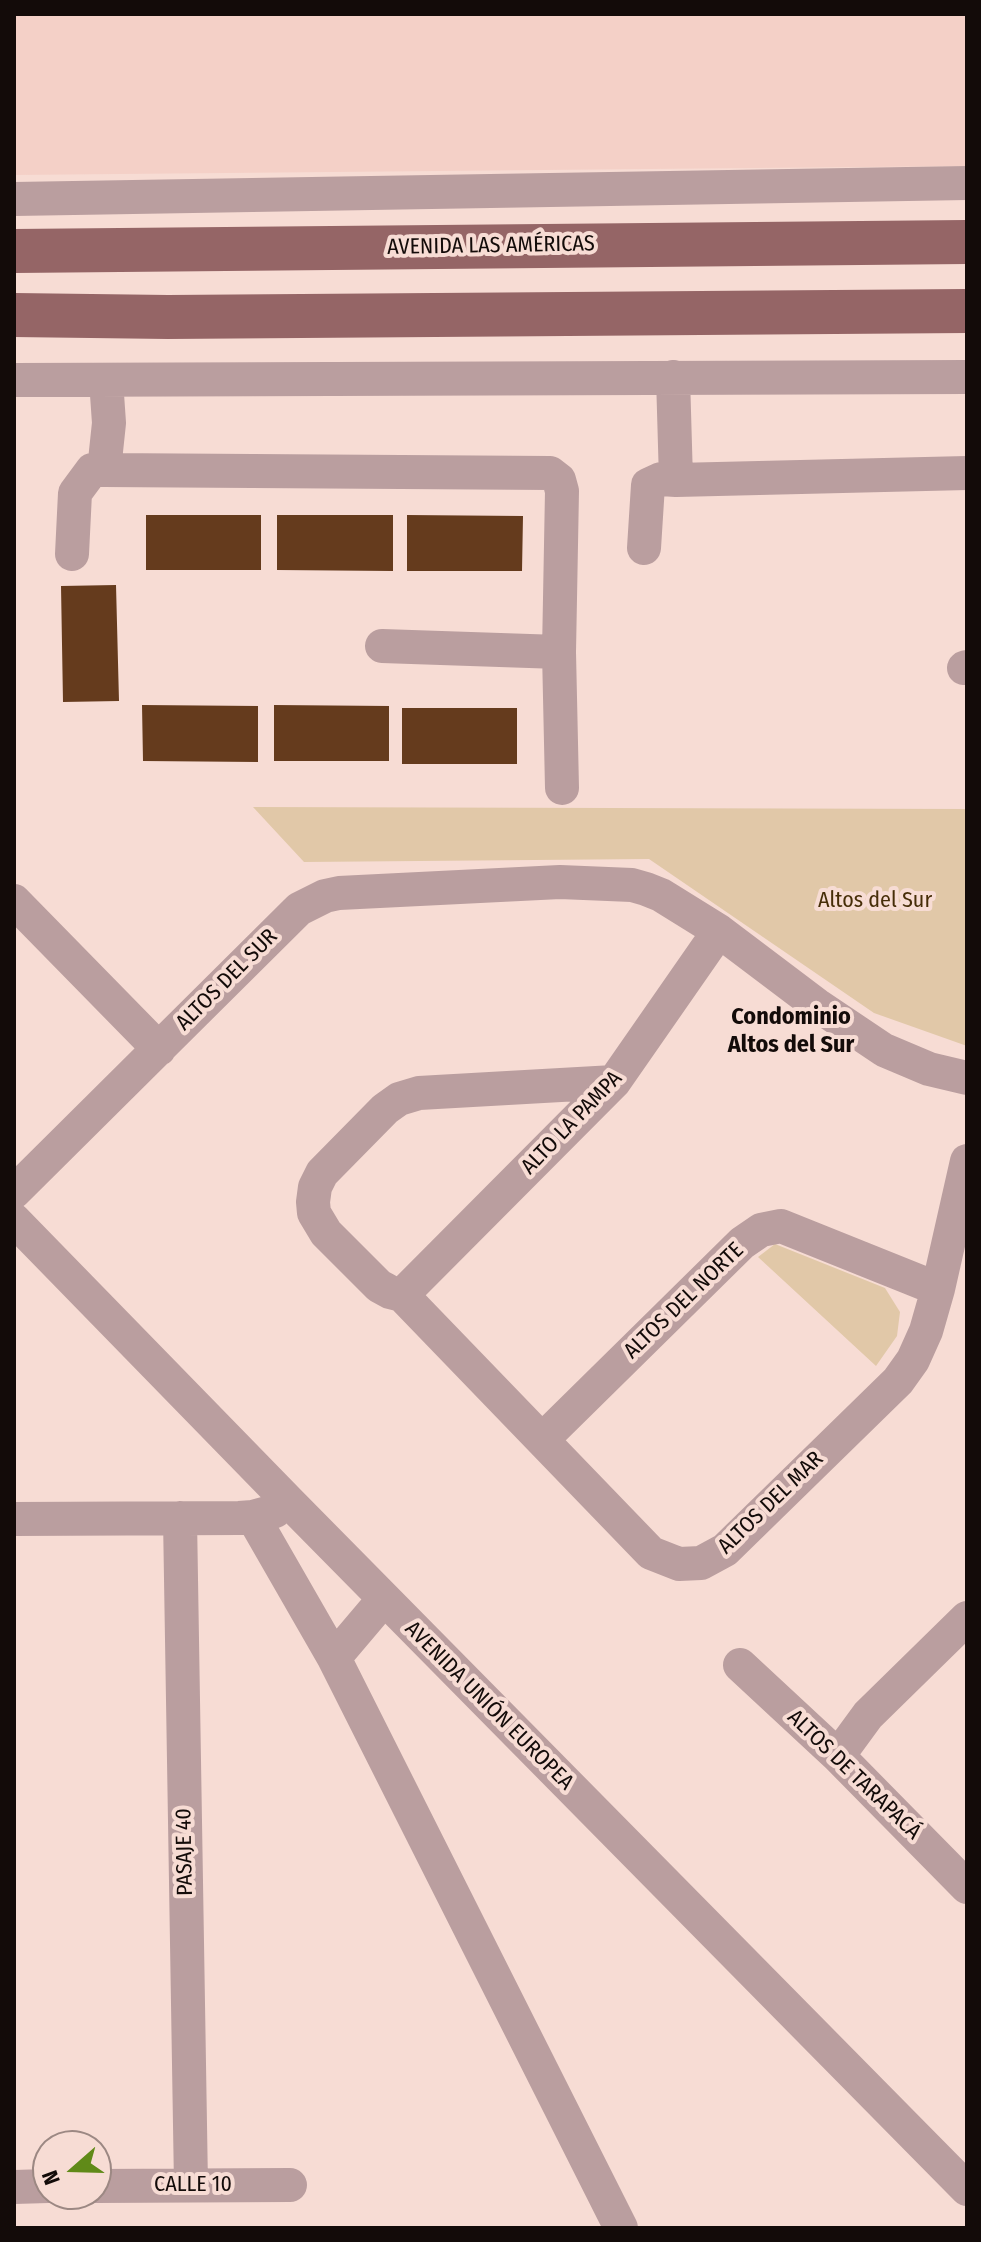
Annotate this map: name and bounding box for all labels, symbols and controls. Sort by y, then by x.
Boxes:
street label: AVENIDA LAS AMÉRICAS [387,231,595,261]
park label: Altos del Sur [818,888,932,914]
street label: ALTOS DEL SUR [171,924,283,1036]
district label: Condominio Altos del Sur [728,1003,854,1059]
street label: ALTO LA PAMPA [516,1066,628,1180]
street label: ALTOS DEL NORTE [619,1237,749,1365]
street label: ALTOS DEL MAR [713,1446,829,1560]
street label: AVENIDA UNIÓN EUROPEA [399,1616,579,1796]
street label: ALTOS DE TARAPACÁ [782,1705,926,1845]
street label: PASAJE 40 [171,1808,199,1896]
north arrow [32,2130,112,2210]
text: N [36,2167,66,2189]
street label: CALLE 10 [154,2172,232,2198]

